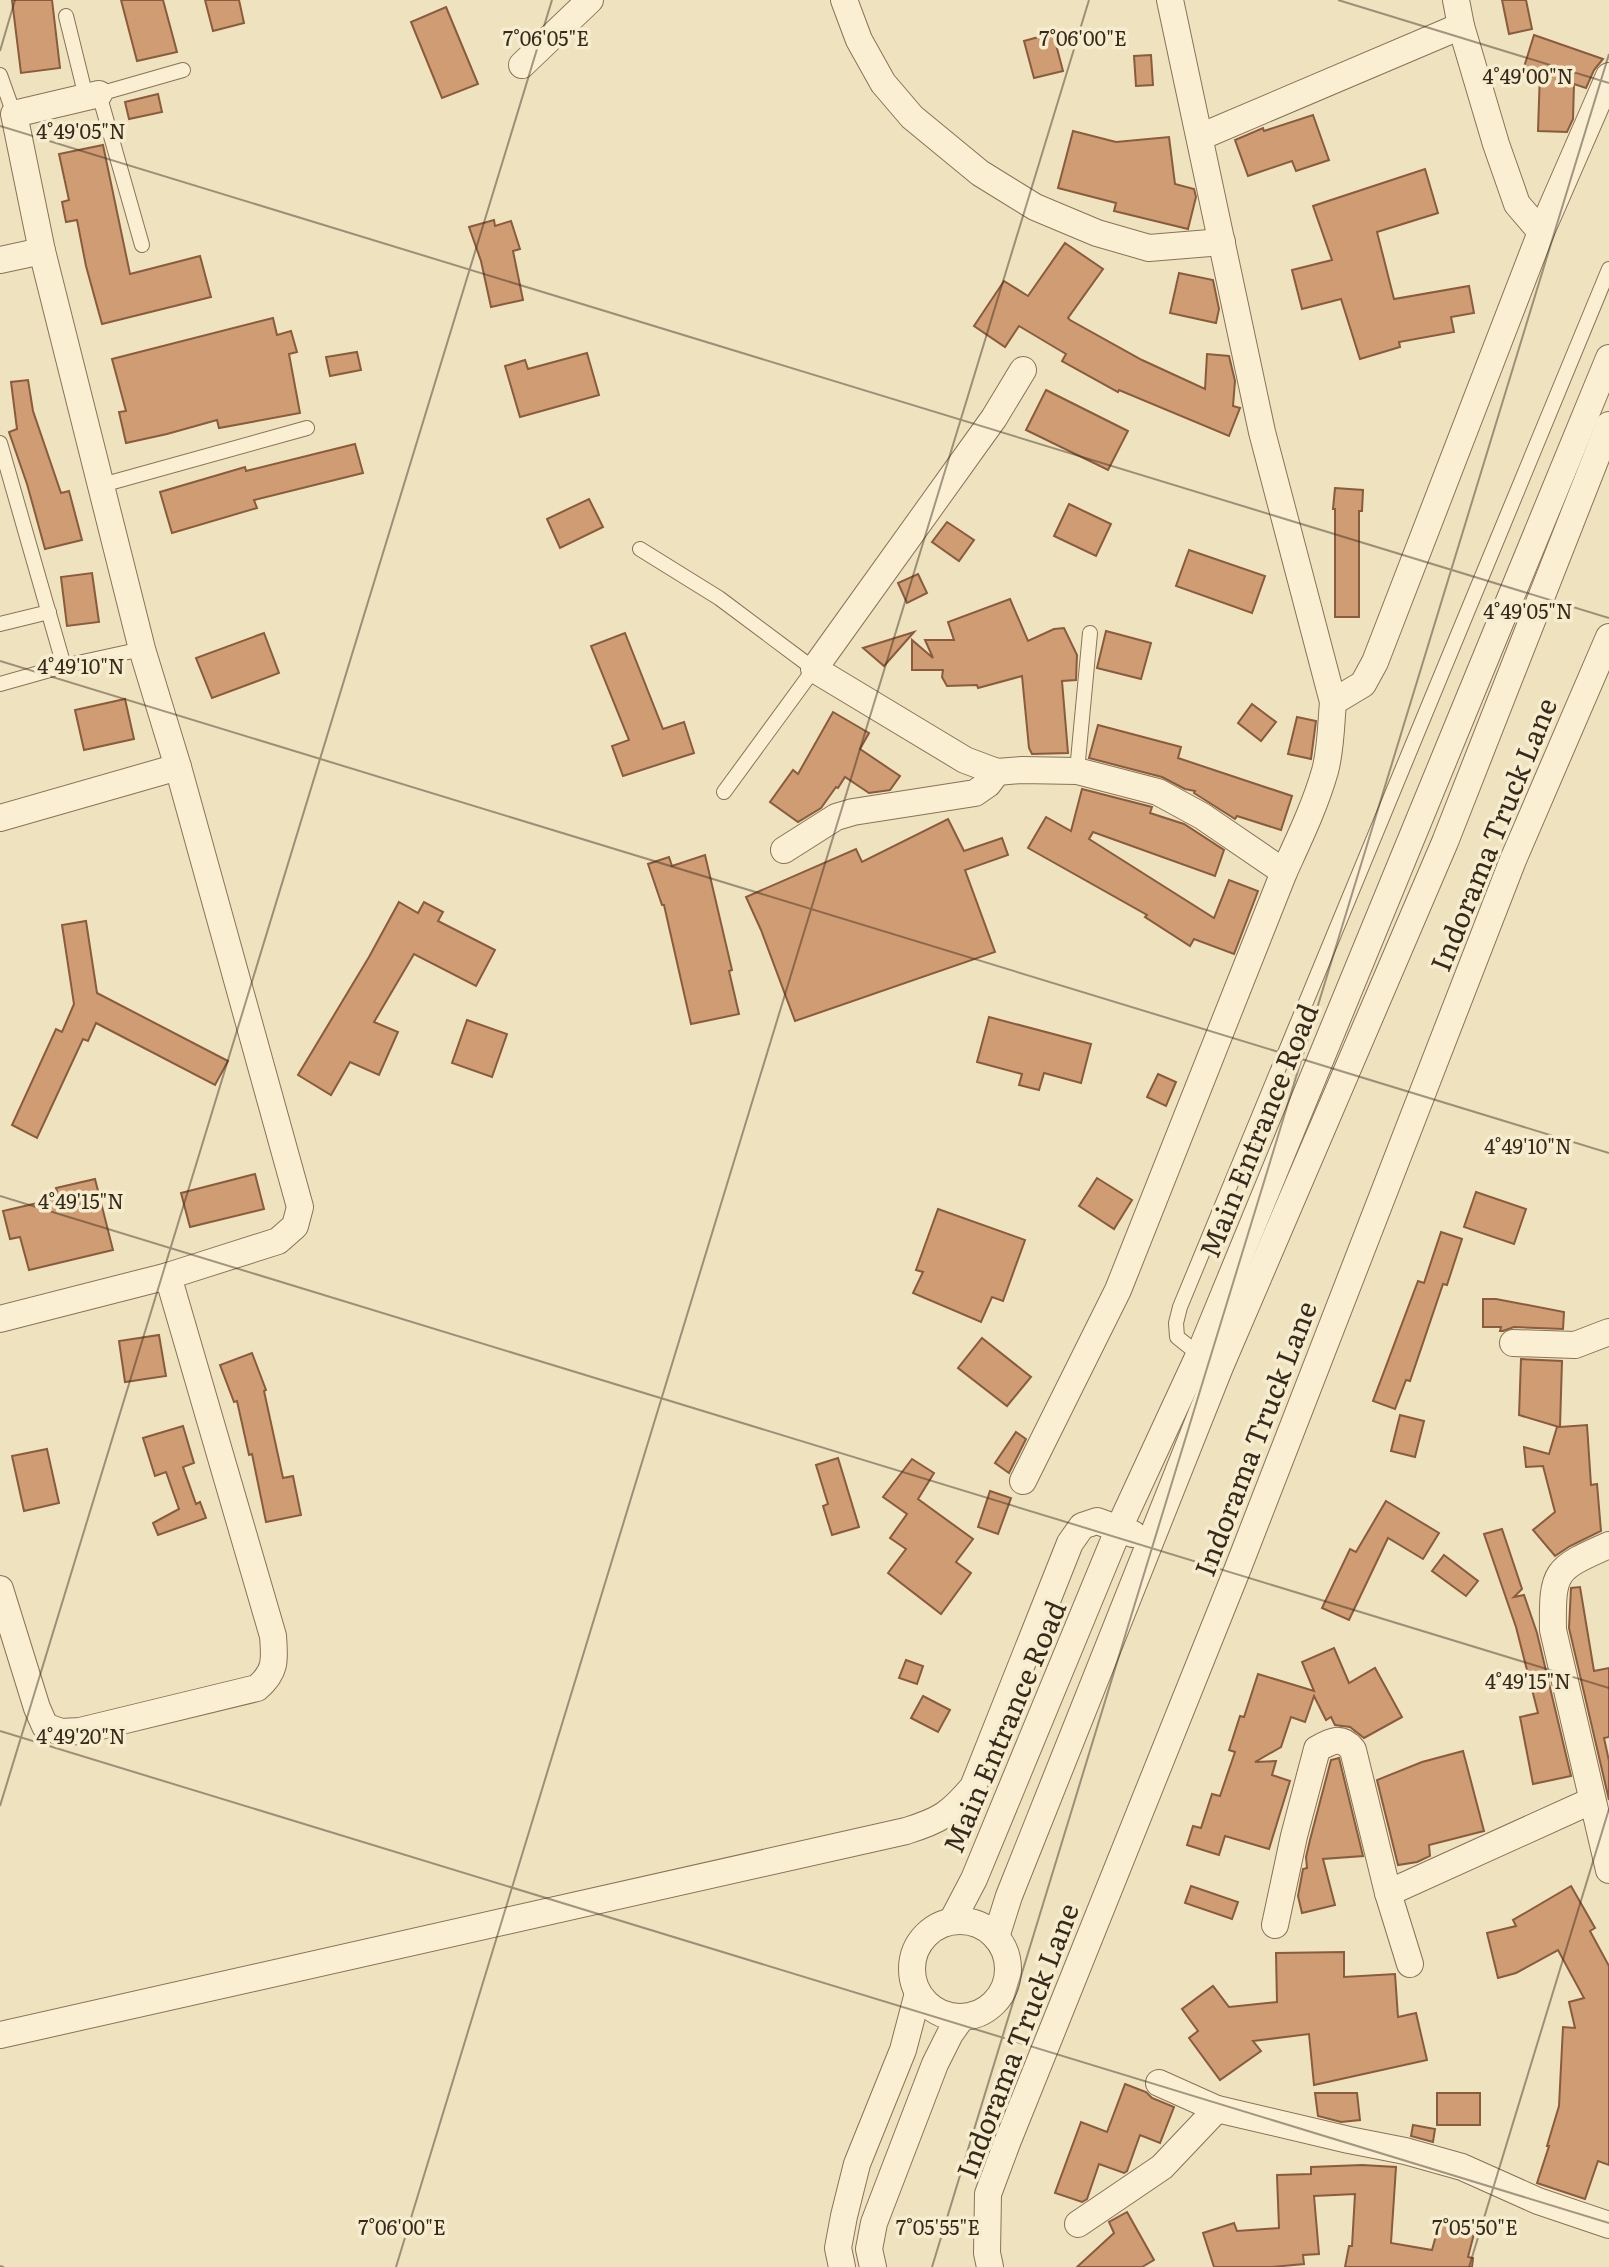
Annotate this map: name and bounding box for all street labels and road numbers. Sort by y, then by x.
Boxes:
street label: Indorama Truck Lane [1418,691,1566,977]
street label: Main Entrance Road [1187,997,1327,1263]
street label: Indorama Truck Lane [1182,1294,1326,1582]
street label: Main Entrance Road [931,1593,1075,1859]
street label: Indorama Truck Lane [944,1896,1088,2184]

